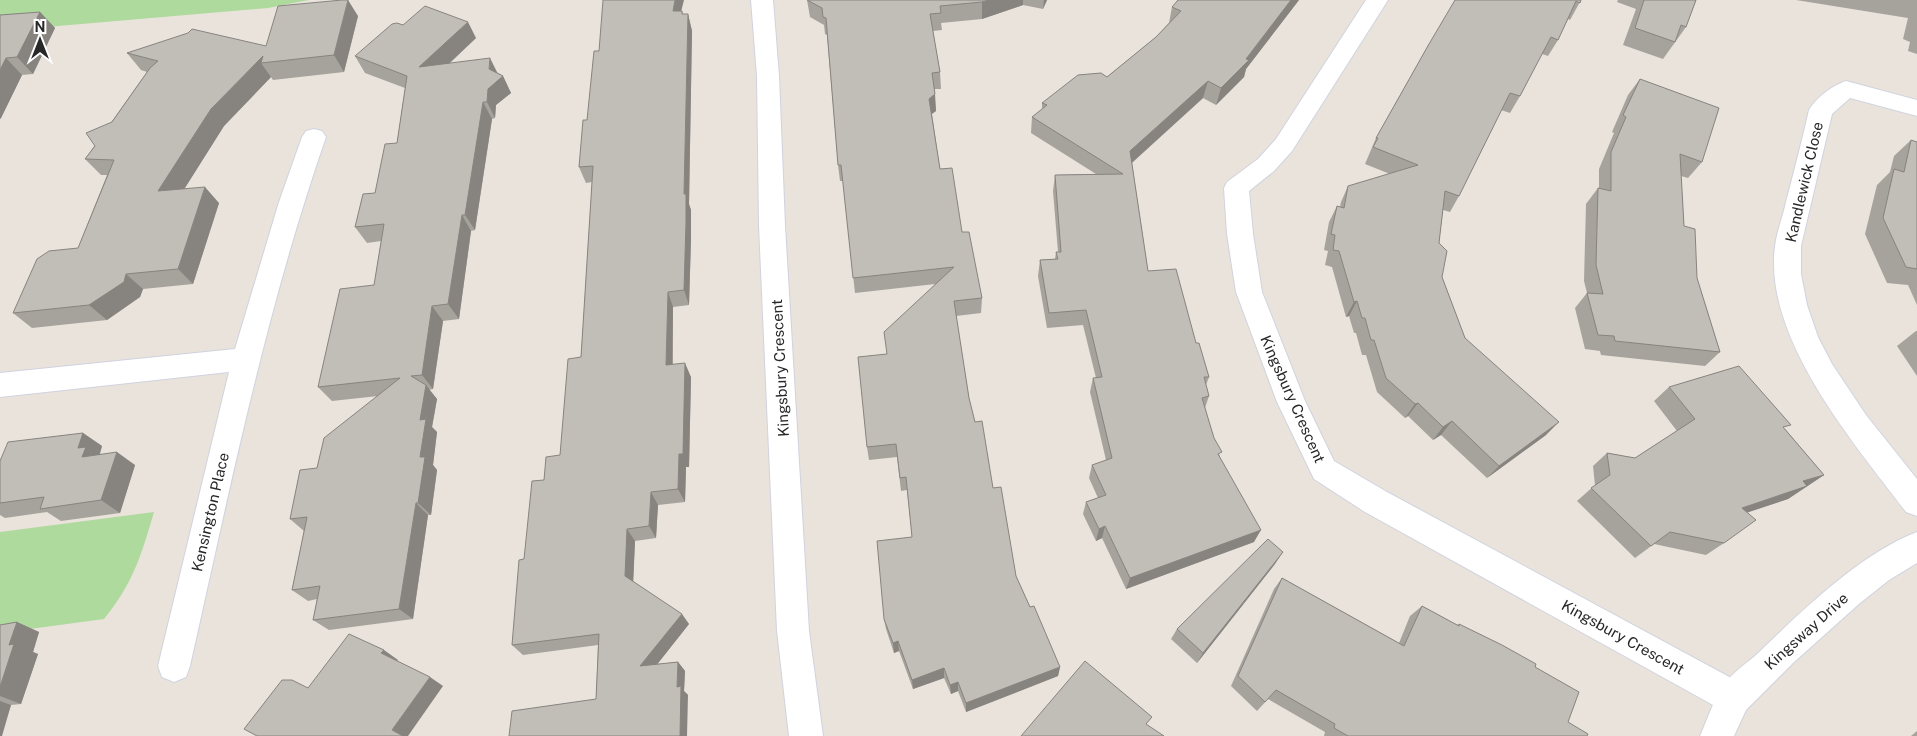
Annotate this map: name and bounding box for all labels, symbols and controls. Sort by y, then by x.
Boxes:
north arrow [15,15,65,65]
text: N [35,19,45,35]
street label: Kandlewick Close [1782,120,1826,244]
street label: Kingsbury Crescent [768,299,792,437]
street label: Kingsbury Crescent [1257,333,1329,465]
street label: Kensington Place [188,451,232,573]
street label: Kingsway Drive [1761,589,1851,673]
street label: Kingsbury Crescent [1559,596,1687,678]

